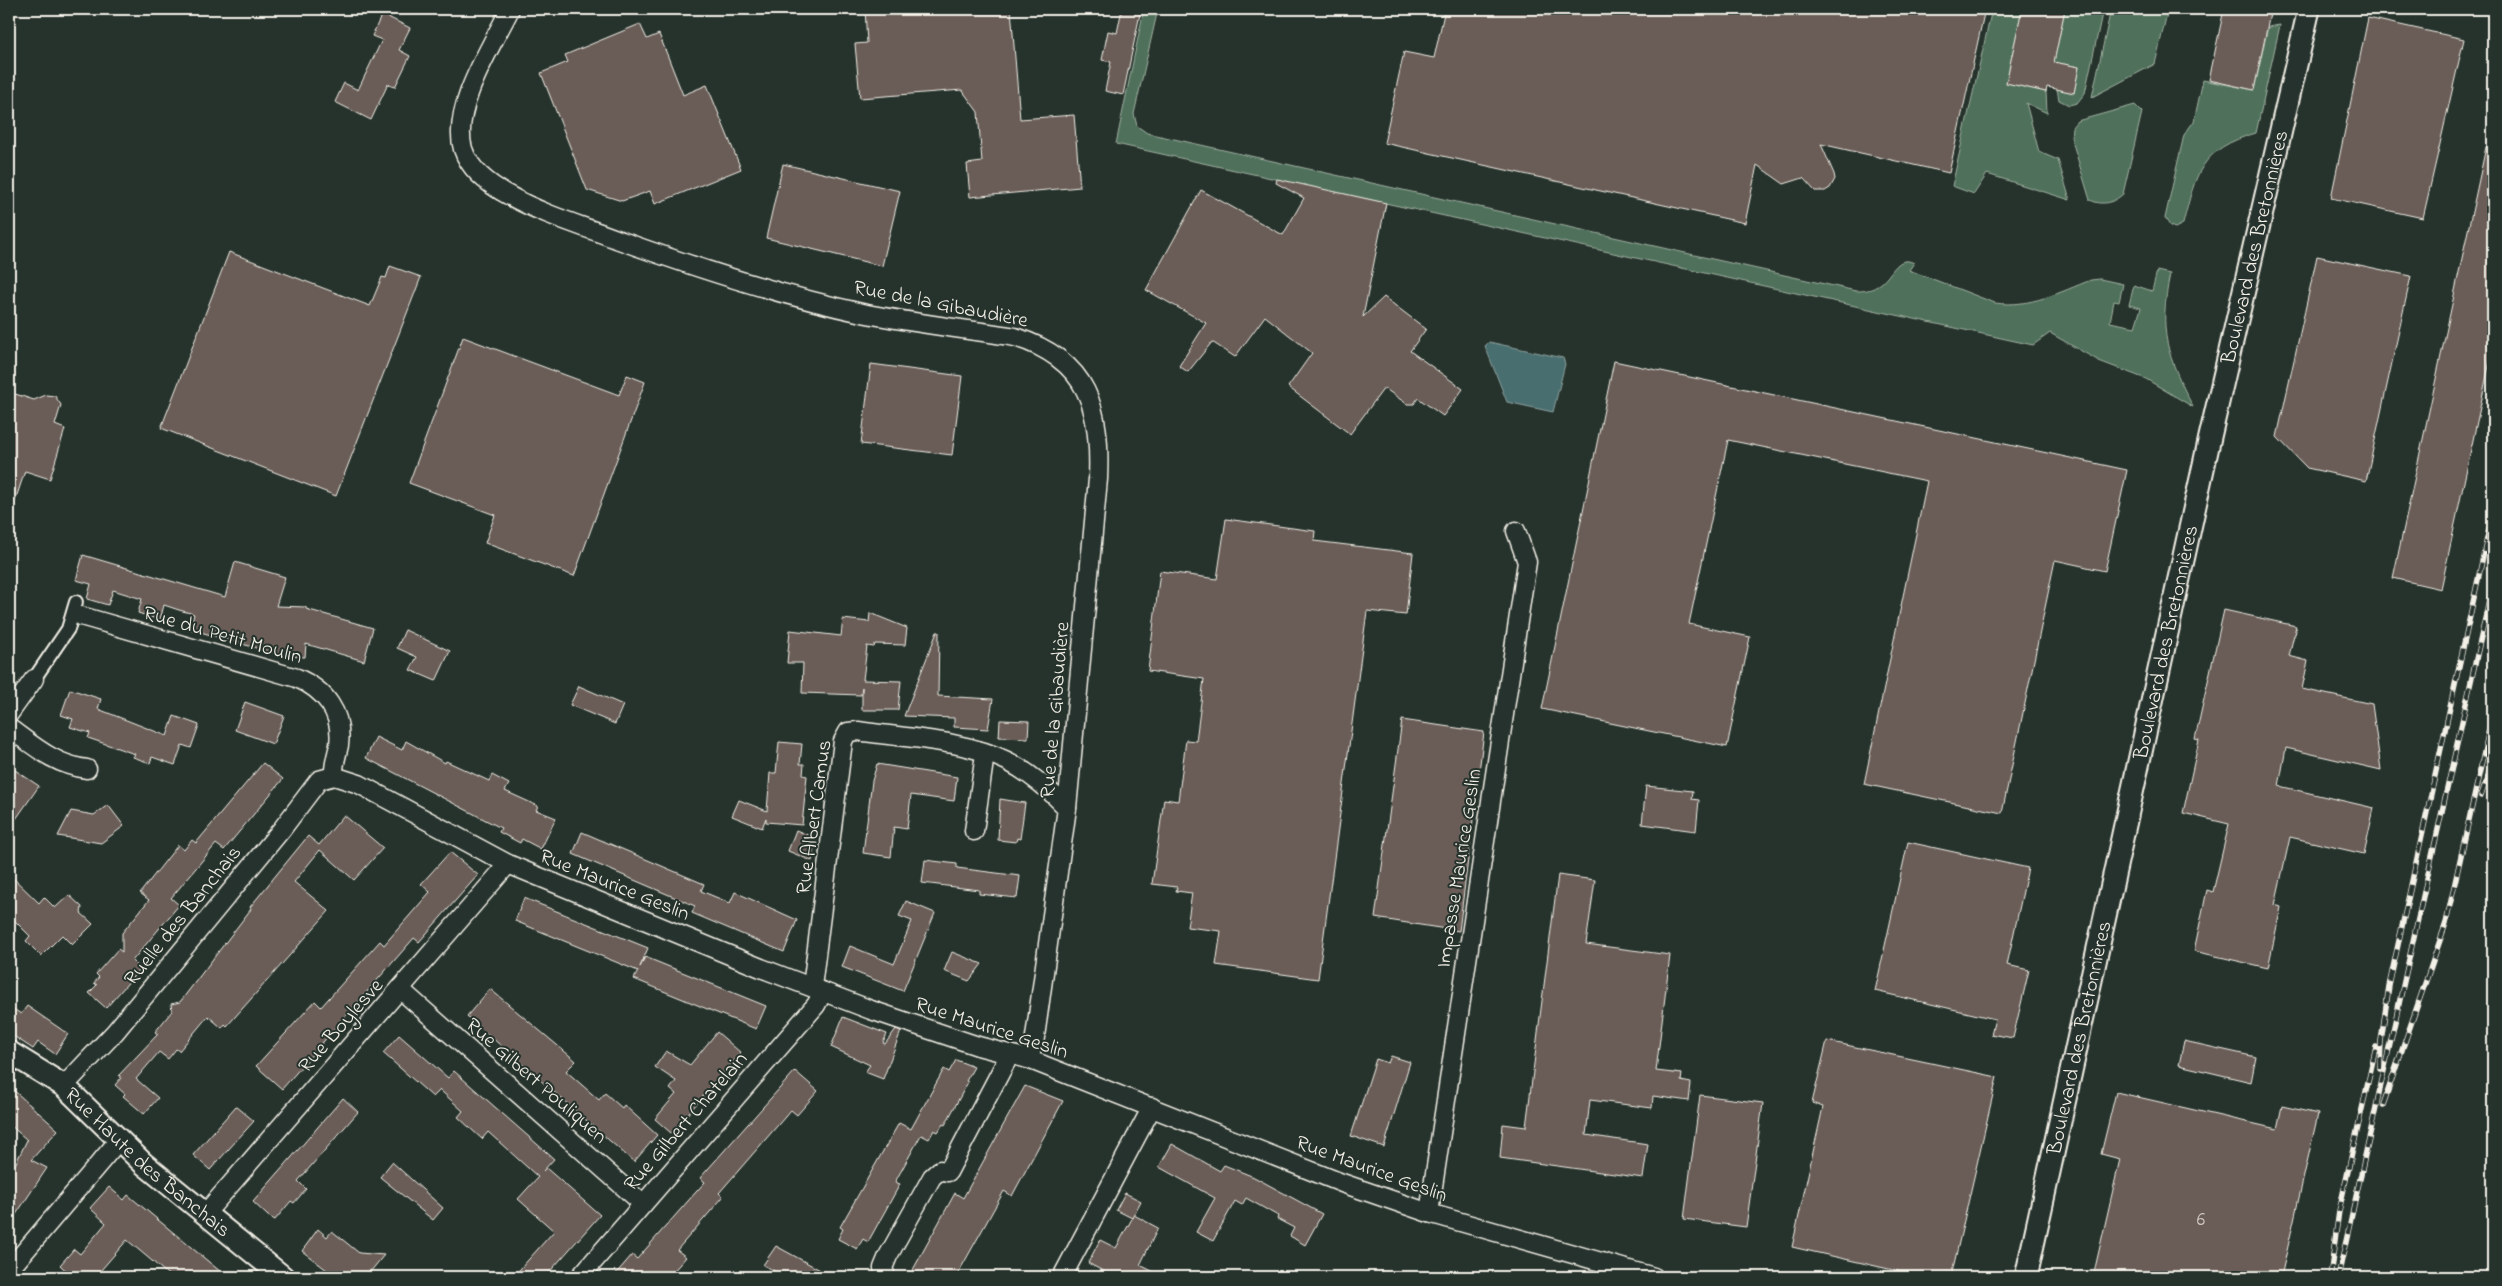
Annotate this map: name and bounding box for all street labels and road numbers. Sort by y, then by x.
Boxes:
street label: Boulevard des Bretonnières [2214,128,2297,368]
street label: Rue de la Gibaudière [851,273,1031,337]
street label: Boulevard des Bretonnières [2127,523,2207,763]
street label: Rue du Petit Moulin [140,599,305,673]
street label: Rue de la Gibaudière [1033,620,1079,800]
street label: Rue Albert Camus [789,738,841,897]
street label: Impasse Maurice Geslin [1429,767,1491,970]
street label: Ruelle des Banchais [118,840,250,993]
street label: Rue Maurice Geslin [535,842,694,930]
street label: Boulevard des Bretonnières [2040,918,2121,1159]
street label: Rue Boylesve [292,972,393,1082]
street label: Rue Maurice Geslin [911,990,1072,1068]
street label: Rue Gilbert Pouliquen [458,1011,613,1152]
street label: Rue Gilbert Chatelain [617,1046,756,1199]
street label: Rue Haute des Banchais [57,1081,236,1246]
street label: Rue Maurice Geslin [1291,1129,1451,1211]

